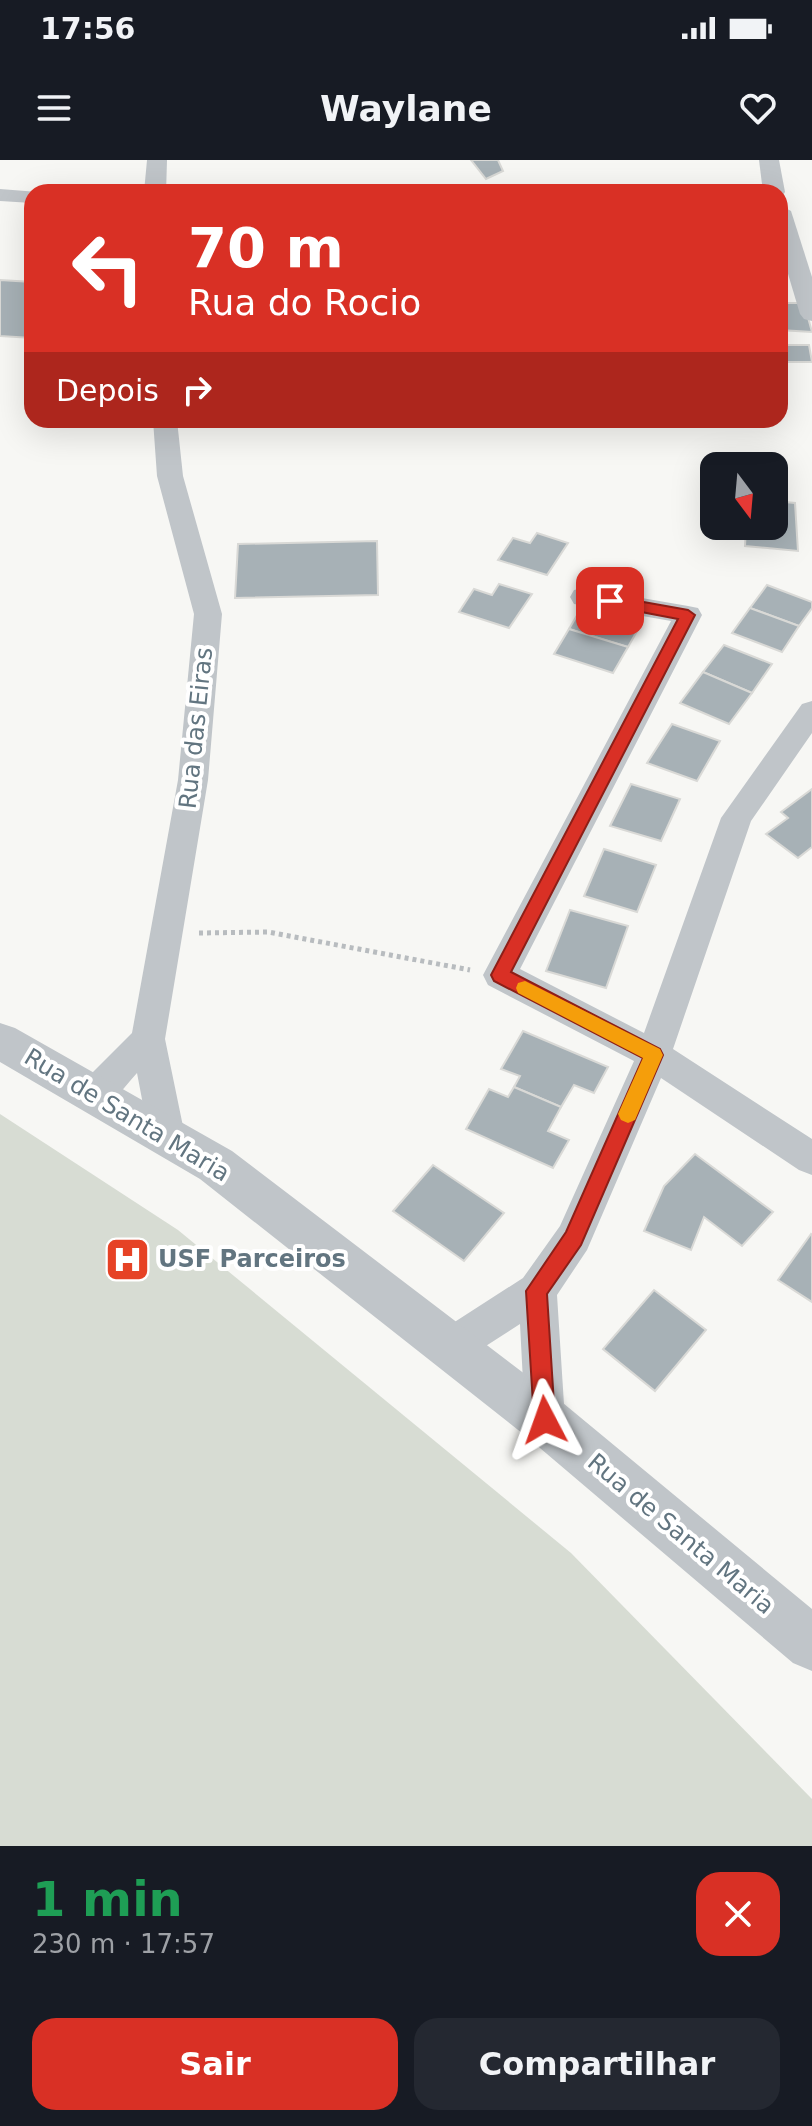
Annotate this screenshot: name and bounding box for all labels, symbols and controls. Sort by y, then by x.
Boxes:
text: 17:56 [40,11,136,46]
icon: menu [32,86,76,130]
icon: heart [736,86,780,130]
text: Waylane [320,88,492,129]
text: 70 m [188,215,344,280]
icon: left [56,216,160,320]
text: Rua do Rocio [188,282,421,323]
icon: right [175,368,219,412]
text: Depois [56,373,159,408]
north arrow [700,452,788,540]
map controls [700,452,788,540]
pin [576,567,644,635]
icon: arrive [588,579,632,623]
street label: Rua das Eiras [174,646,218,810]
street label: Rua de Santa Maria [19,1043,235,1187]
hospital icon: USF Parceiros [103,1235,151,1283]
place label: USF Parceiros [158,1245,346,1273]
position arrow [503,1378,587,1462]
street label: Rua de Santa Maria [582,1448,780,1620]
text: 1 min [32,1871,183,1927]
button: close [696,1872,780,1956]
text: 230 m · 17:57 [32,1929,215,1959]
button: Sair [32,2018,398,2110]
button: Compartilhar [414,2018,780,2110]

